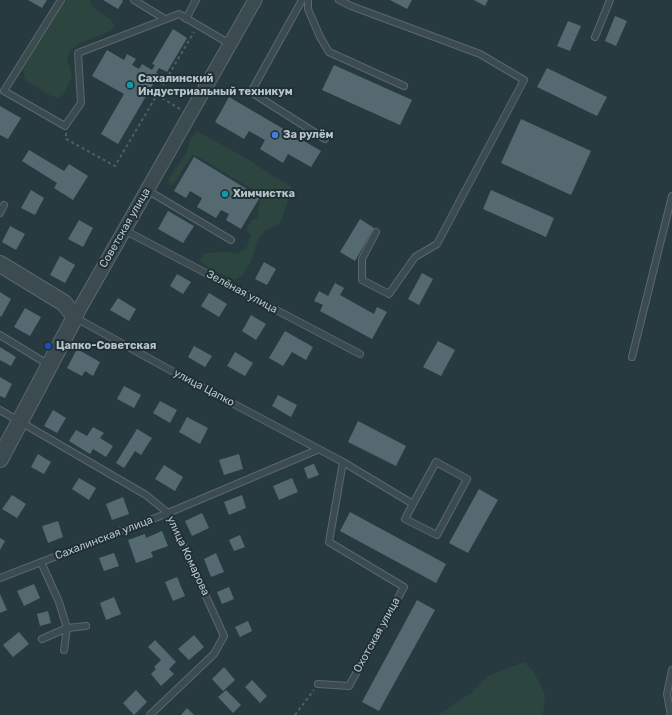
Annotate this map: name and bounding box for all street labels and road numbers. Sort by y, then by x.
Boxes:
street label: Советская улица [97,186,153,270]
street label: Зелёная улица [204,268,280,316]
street label: улица Цапко [171,366,237,410]
street label: Сахалинская улица [53,513,155,563]
street label: улица Комарова [164,514,212,598]
street label: Охотская улица [351,595,403,675]

